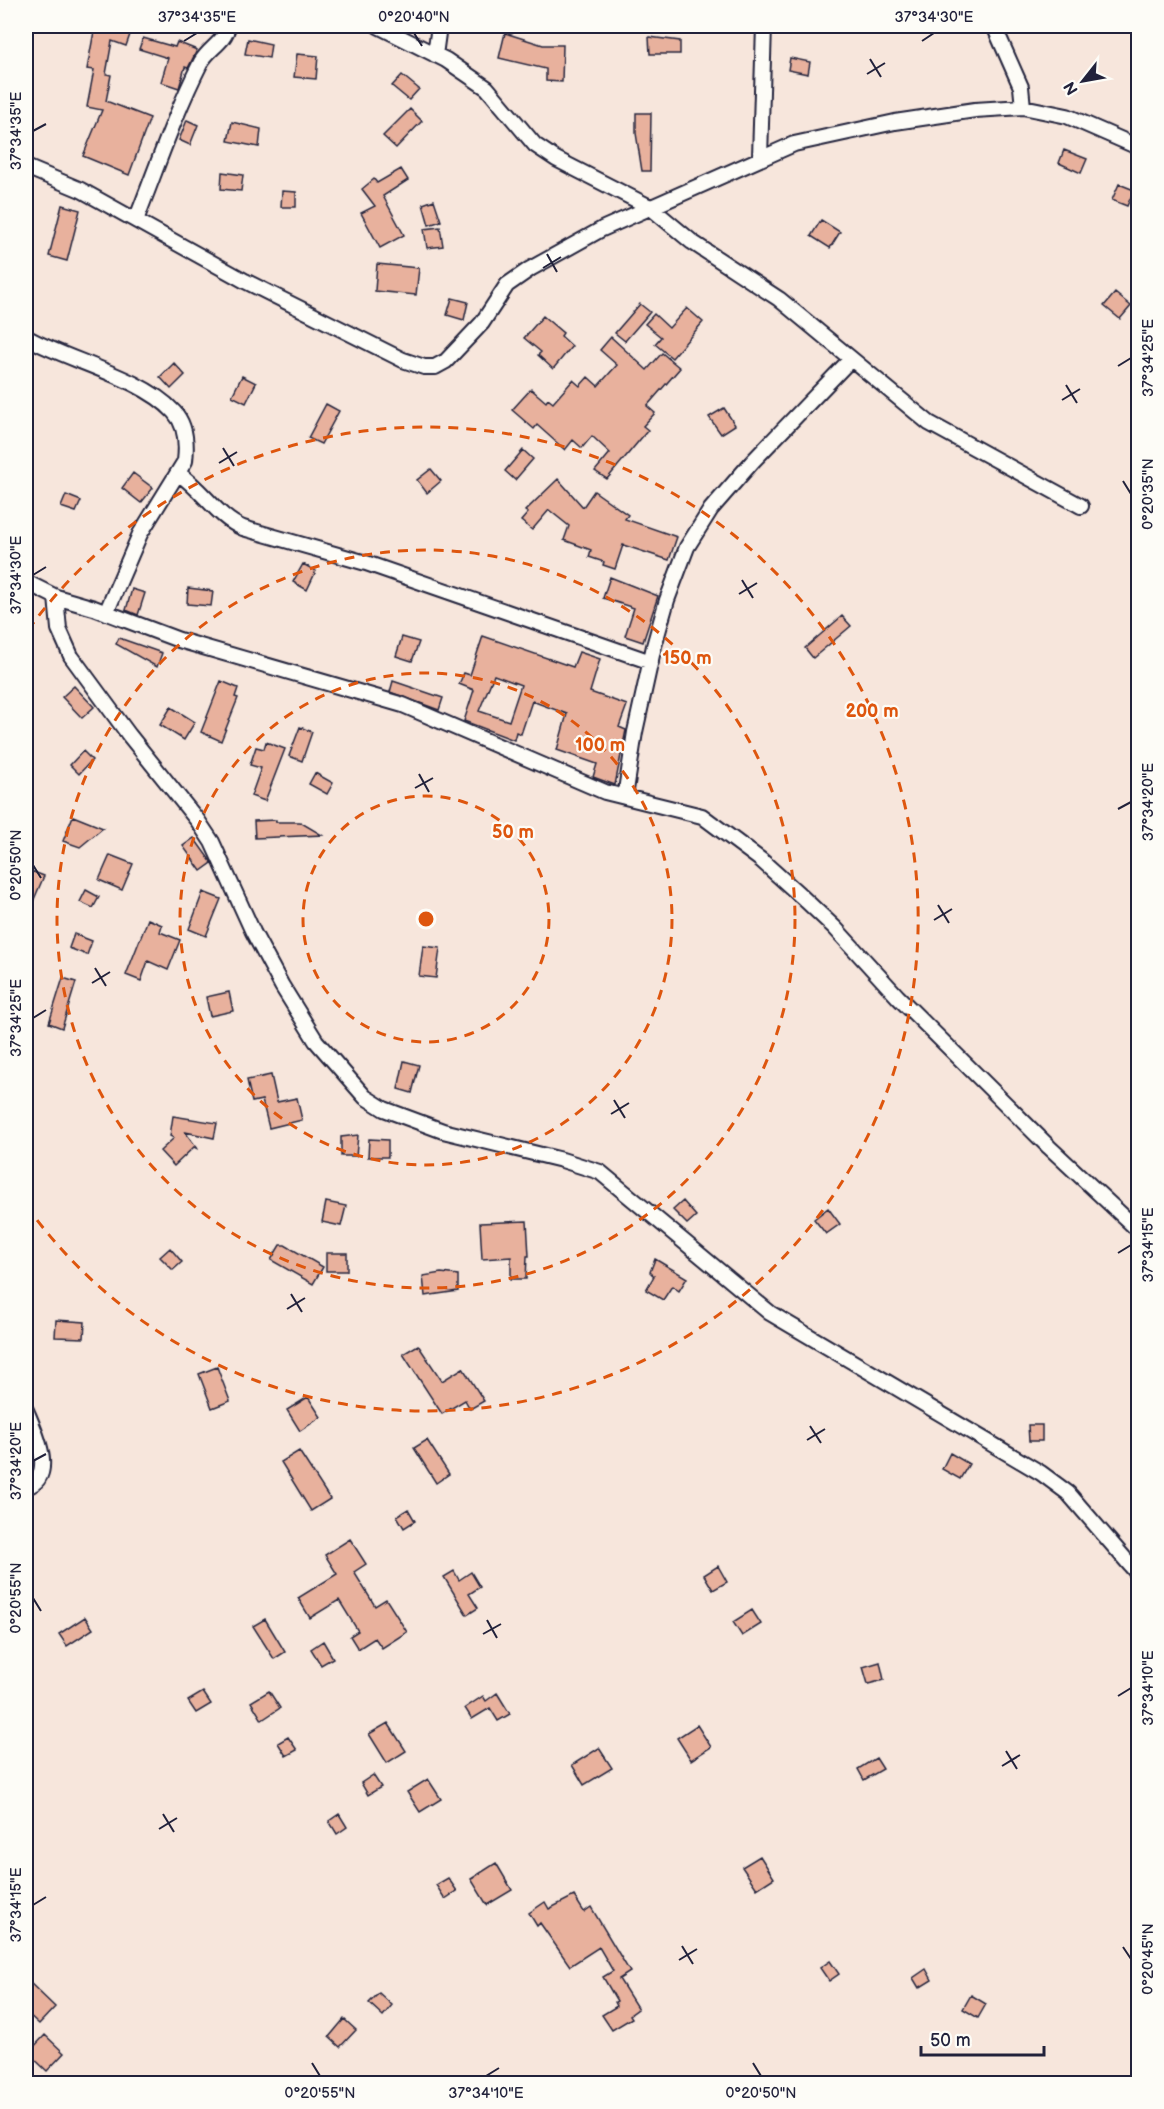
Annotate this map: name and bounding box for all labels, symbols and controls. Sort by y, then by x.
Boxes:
text: 37°34'35"E [158,8,236,27]
text: 0°20'40"N [378,8,450,27]
text: 37°34'30"E [895,8,973,27]
north arrow [1053,51,1113,111]
text: N [1060,78,1083,98]
text: 37°34'35"E [7,92,26,170]
text: 37°34'25"E [1139,319,1158,397]
text: 0°20'35"N [1139,458,1158,530]
text: 37°34'30"E [7,536,26,614]
text: 150 m [662,648,712,669]
text: 200 m [845,701,899,722]
text: 100 m [575,735,625,756]
text: 37°34'20"E [1139,763,1158,841]
text: 50 m [492,822,534,843]
text: 0°20'50"N [7,829,26,901]
centre of rings [416,909,436,929]
text: 37°34'25"E [7,979,26,1057]
text: 37°34'15"E [1139,1207,1158,1283]
text: 37°34'20"E [7,1422,26,1500]
text: 0°20'55"N [7,1563,26,1633]
text: 37°34'10"E [1139,1650,1158,1726]
text: 37°34'15"E [7,1867,26,1943]
text: 0°20'45"N [1139,1923,1158,1995]
scale bar [921,2019,1044,2057]
text: 50 m [930,2030,971,2051]
text: 0°20'55"N [285,2084,355,2103]
text: 37°34'10"E [448,2084,524,2103]
text: 0°20'50"N [725,2084,797,2103]

